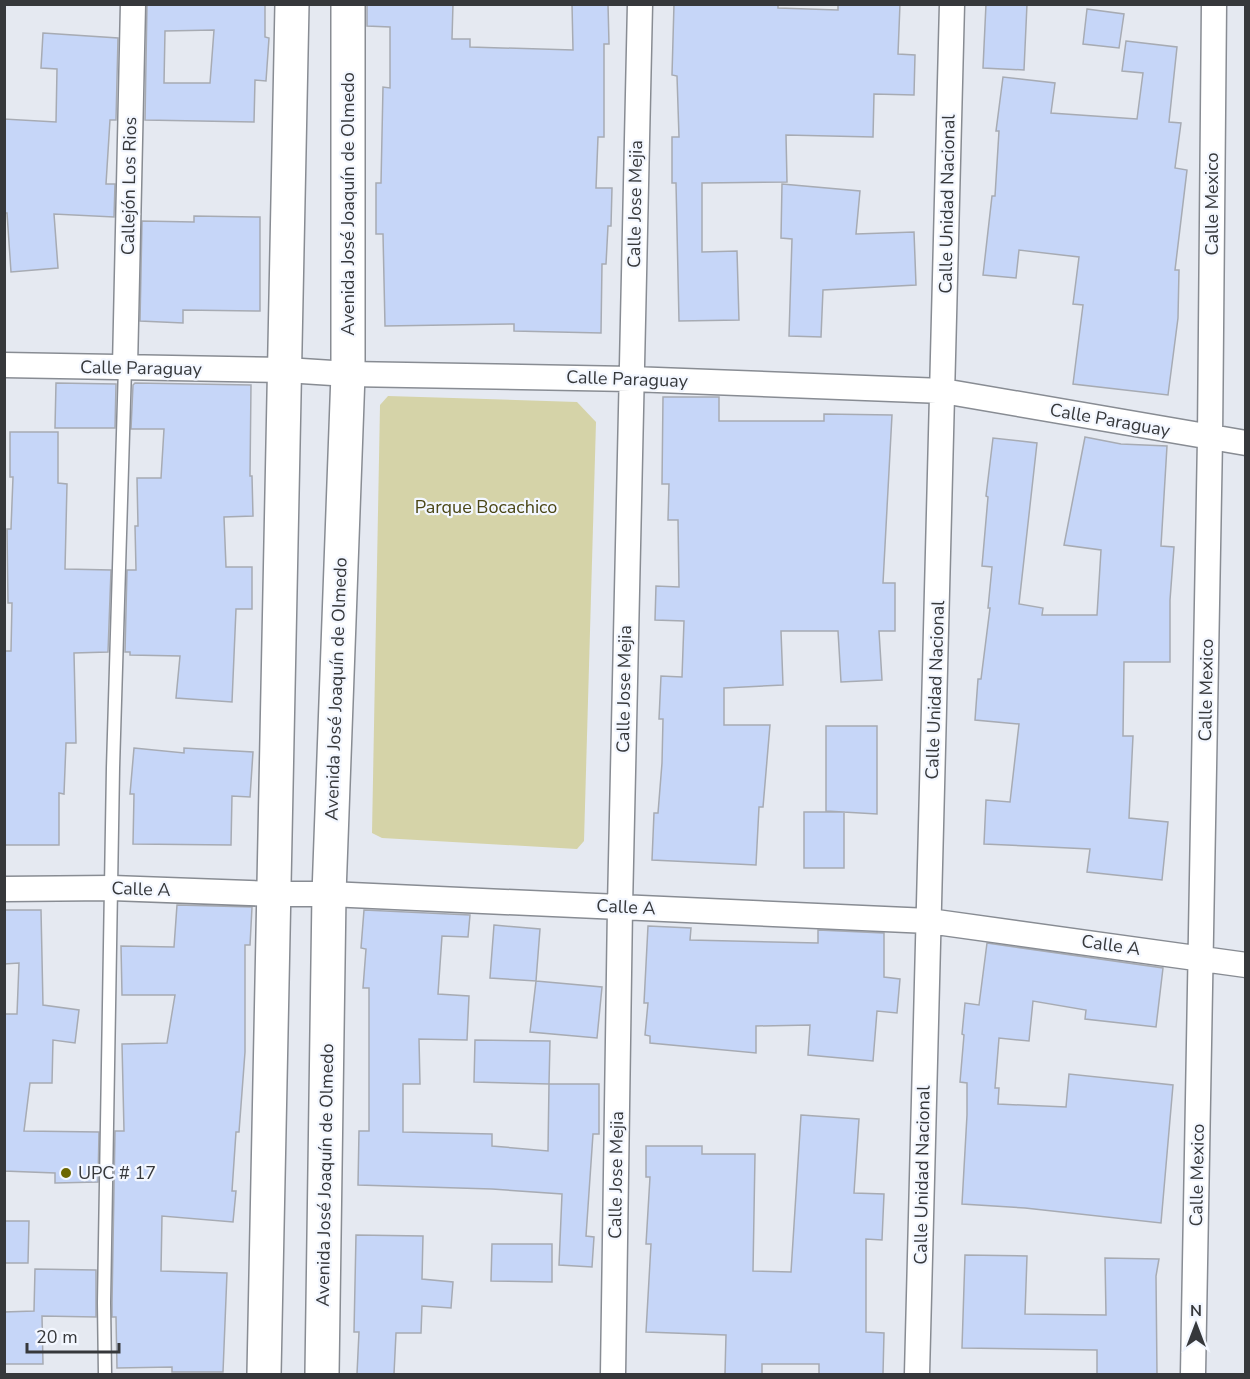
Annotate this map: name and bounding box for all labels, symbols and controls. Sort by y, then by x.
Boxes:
street label: Avenida José Joaquín de Olmedo [336,72,360,336]
street label: Calle Unidad Nacional [933,114,961,294]
street label: Callejón Los Rios [116,117,142,255]
street label: Calle Jose Mejia [622,140,648,268]
street label: Calle Mexico [1200,153,1224,255]
street label: Calle Paraguay [80,355,203,381]
street label: Calle Paraguay [566,365,689,393]
street label: Calle Paraguay [1048,398,1173,443]
park label: Parque Bocachico [415,495,557,519]
street label: Avenida José Joaquín de Olmedo [319,557,353,821]
street label: Calle Unidad Nacional [920,599,950,780]
street label: Calle Jose Mejia [611,625,637,753]
street label: Calle Mexico [1193,638,1219,742]
street label: Calle A [111,876,171,902]
street label: Calle A [596,893,656,921]
street label: Calle A [1080,929,1142,961]
street label: Avenida José Joaquín de Olmedo [311,1043,339,1307]
street label: Calle Unidad Nacional [908,1085,936,1265]
street label: Calle Jose Mejia [603,1111,629,1239]
street label: Calle Mexico [1184,1123,1210,1227]
place label: UPC # 17 [78,1161,156,1185]
marker: UPC # 17 [59,1166,73,1180]
north arrow [1166,1295,1226,1355]
text: N [1190,1300,1202,1322]
scale bar [27,1316,118,1354]
text: 20 m [36,1325,78,1349]

